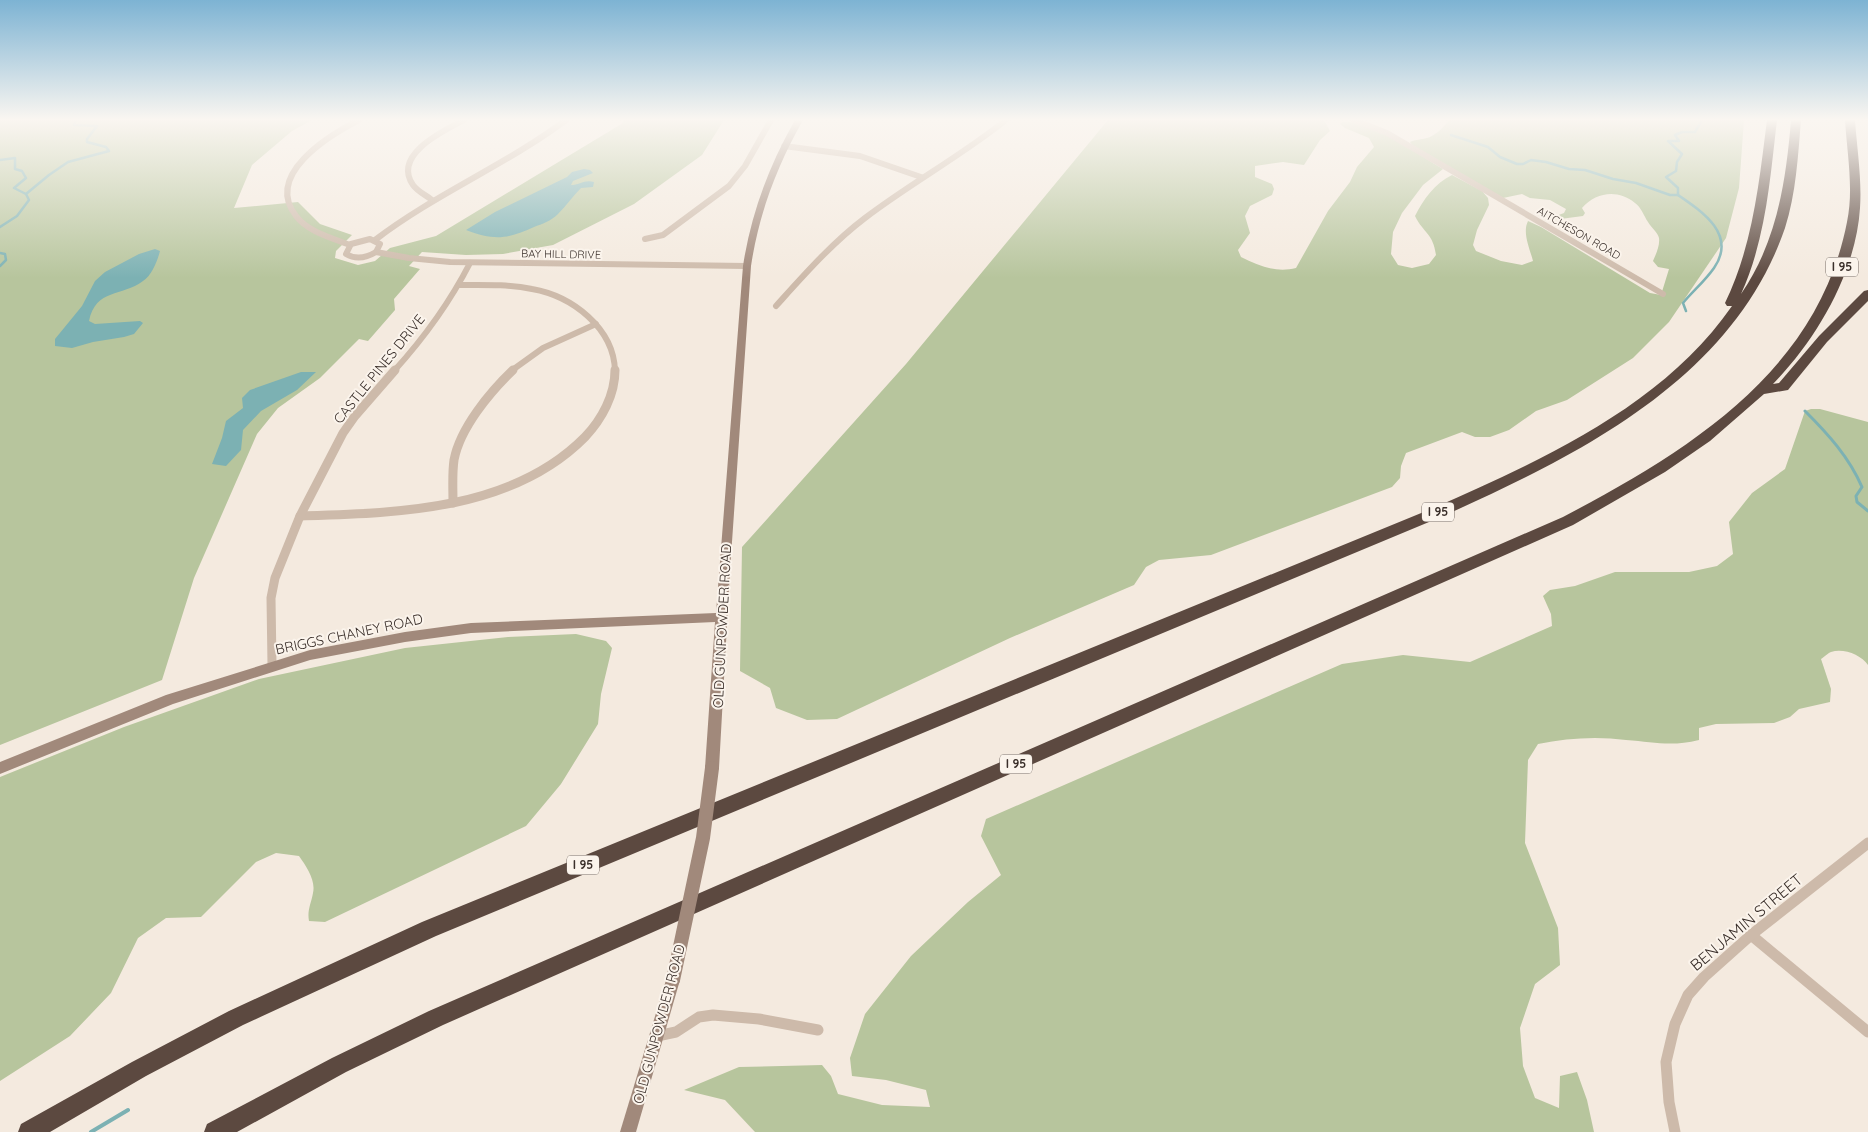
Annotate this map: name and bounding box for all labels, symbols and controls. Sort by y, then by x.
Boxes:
street label: AITCHESON ROAD [1535,203,1623,263]
street label: BAY HILL DRIVE [521,246,601,262]
road number: I 95 [1826,258,1858,276]
street label: CASTLE PINES DRIVE [329,311,429,427]
road number: I 95 [1422,502,1454,522]
street label: OLD GUNPOWDER ROAD [709,543,735,709]
street label: BRIGGS CHANEY ROAD [274,610,424,658]
road number: I 95 [1000,754,1032,774]
road number: I 95 [567,856,599,874]
street label: BENJAMIN STREET [1686,869,1807,975]
street label: OLD GUNPOWDER ROAD [629,942,689,1106]

